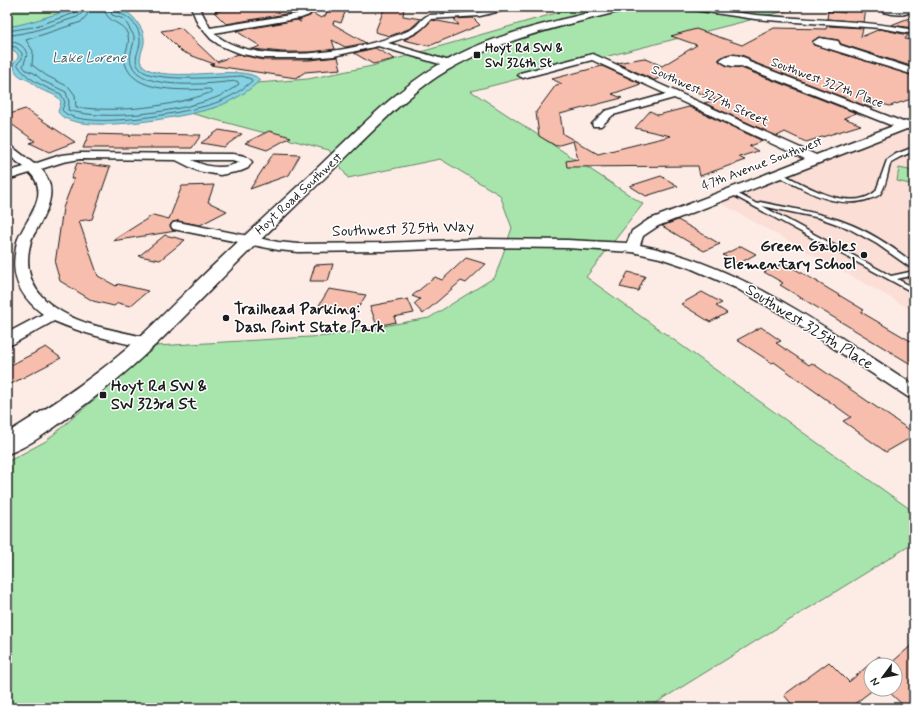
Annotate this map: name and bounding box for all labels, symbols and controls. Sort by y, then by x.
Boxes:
place label: Hoyt Rd SW & SW 326th St [485,40,564,72]
water label: Lake Lorene [52,49,127,67]
marker: Hoyt Rd SW & SW 326th St [472,50,482,60]
street label: Southwest 327th Place [768,54,886,112]
street label: Southwest 327th Street [648,61,772,131]
street label: 47th Avenue Southwest [699,133,825,195]
street label: Hoyt Road Southwest [252,149,346,239]
street label: Southwest 325th Way [331,216,475,242]
place label: Green Gables Elementary School [723,236,857,275]
marker: Green Gables Elementary School [859,250,869,260]
street label: Southwest 325th Place [741,279,877,375]
place label: Trailhead Parking: Dash Point State Park [234,299,385,338]
marker: Trailhead Parking: Dash Point State Park [221,313,231,323]
place label: Hoyt Rd SW & SW 323rd St [111,376,207,415]
marker: Hoyt Rd SW & SW 323rd St [98,390,108,400]
north arrow [863,657,903,697]
text: N [867,675,883,689]

